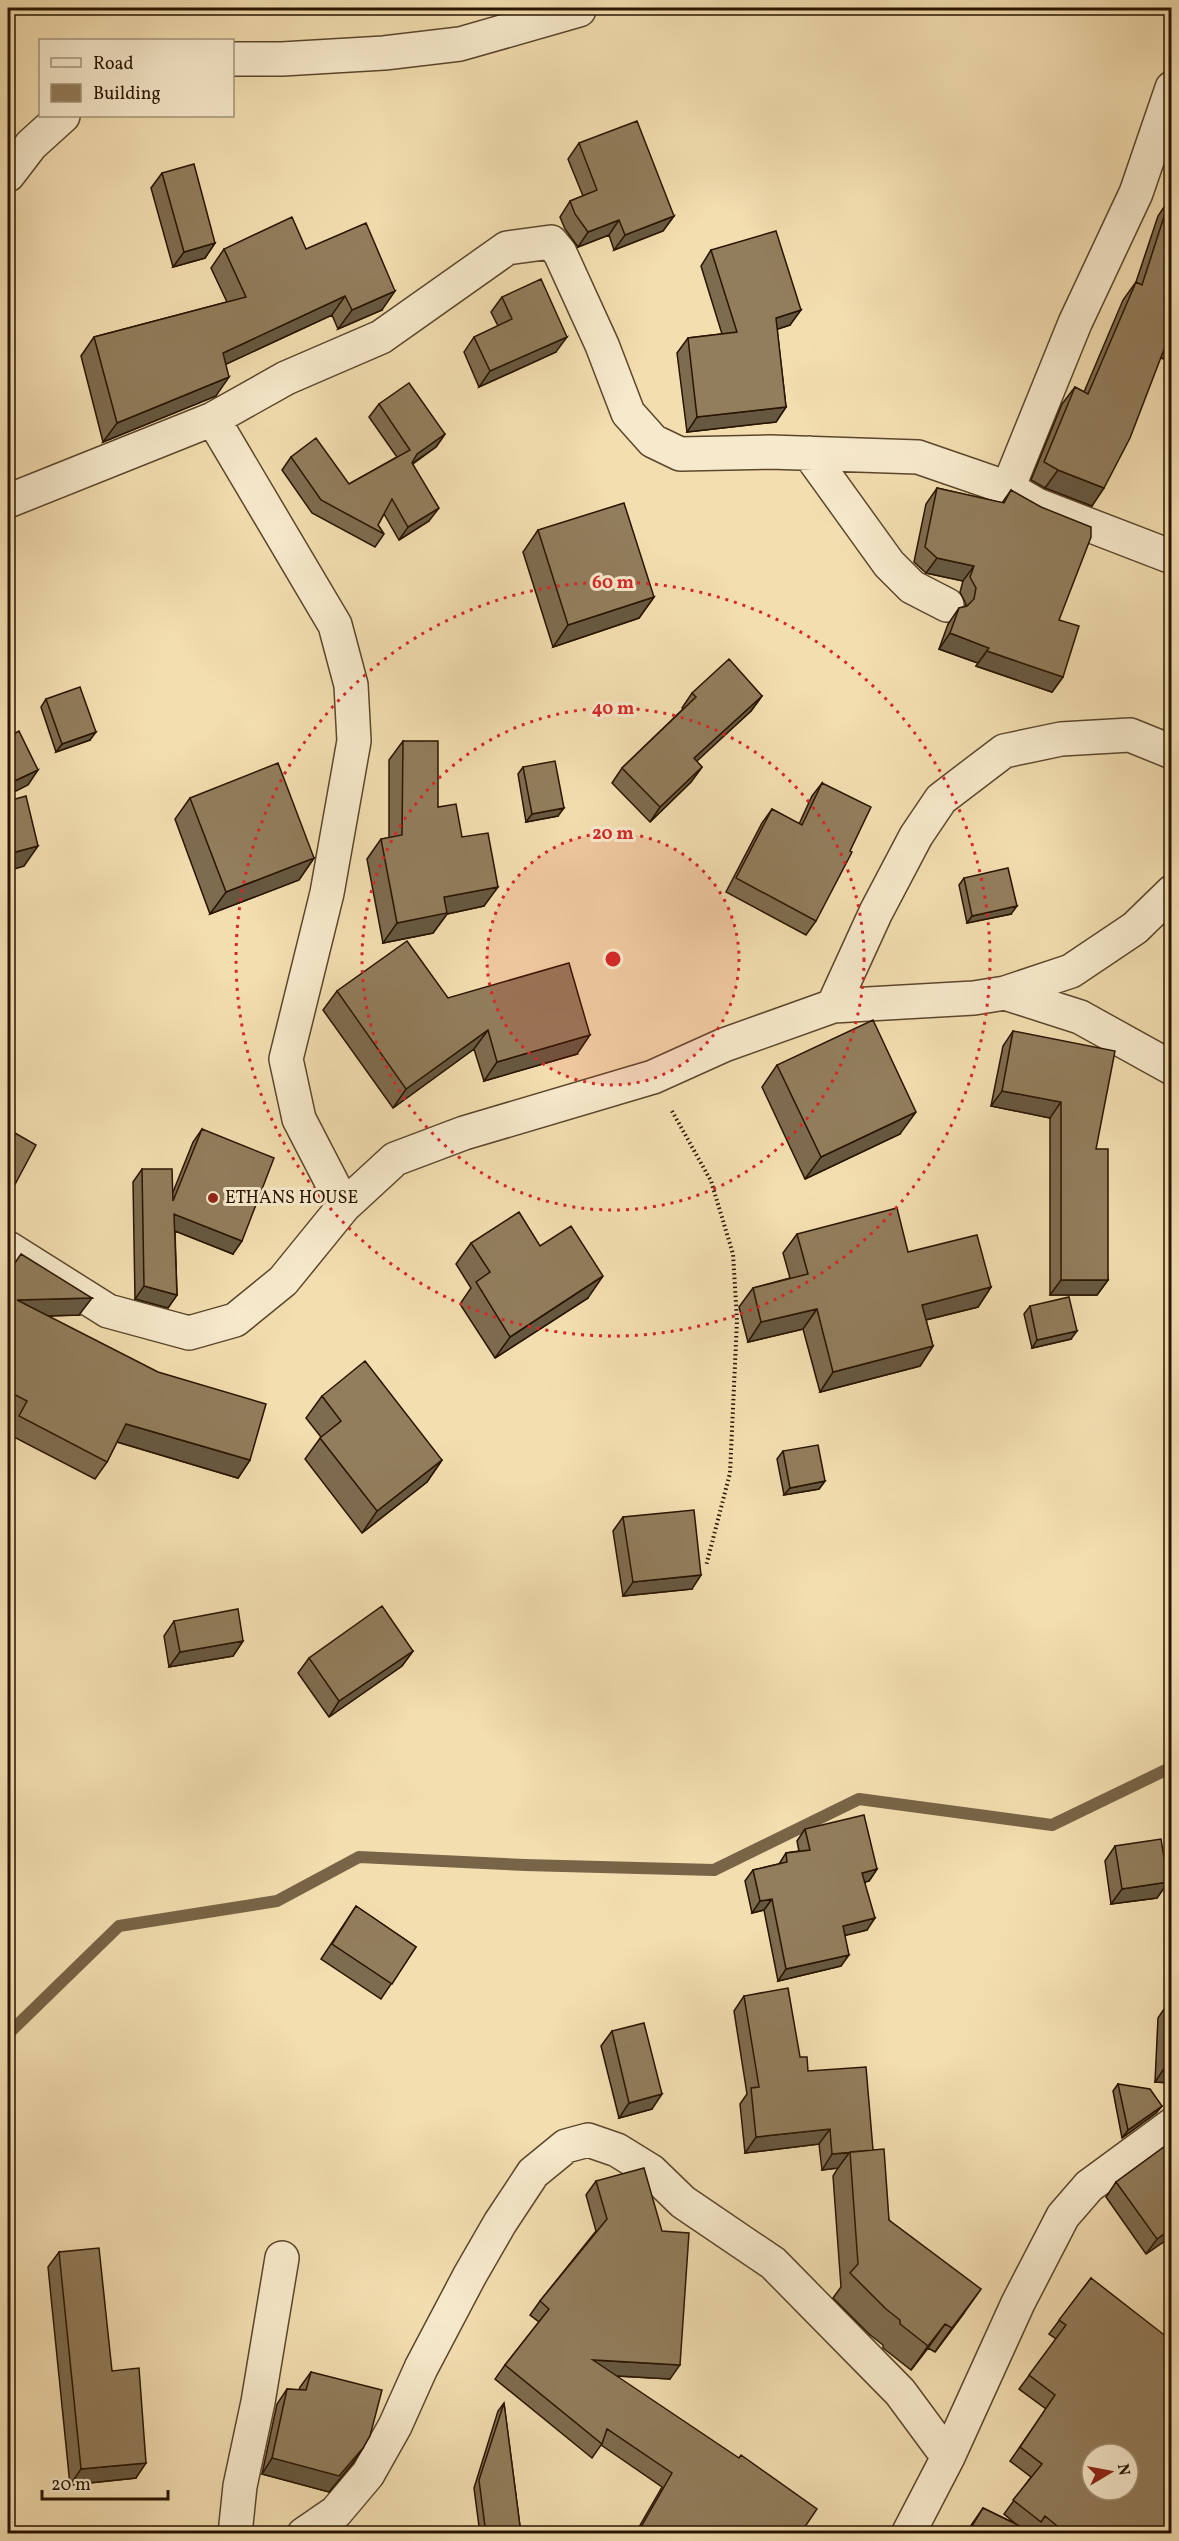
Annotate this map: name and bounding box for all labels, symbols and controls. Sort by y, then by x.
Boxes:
legend [39,39,234,117]
text: Road [93,52,134,77]
text: Building [93,82,161,107]
text: 60 m [592,571,634,596]
text: 40 m [592,697,634,722]
text: 20 m [592,822,634,847]
centre of rings [603,949,623,969]
place label: ETHANS HOUSE [225,1186,358,1211]
marker: ETHANS HOUSE [206,1191,220,1205]
north arrow [1080,2442,1140,2502]
text: N [1111,2462,1135,2478]
scale bar [42,2463,168,2501]
text: 20 m [51,2473,91,2498]

